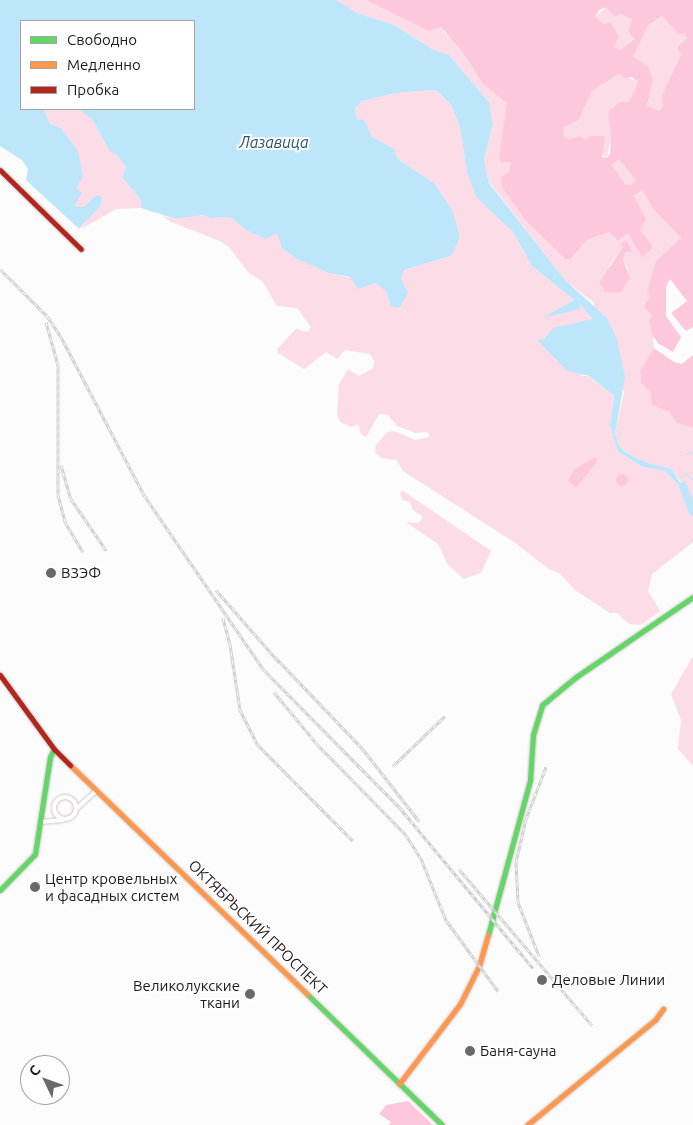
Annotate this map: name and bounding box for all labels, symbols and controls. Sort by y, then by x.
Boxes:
legend [20,20,195,110]
text: Свободно [67,31,137,48]
text: Медленно [67,56,141,73]
text: Пробка [67,81,119,98]
water label: Лазавица [239,132,309,152]
place label: ВЗЭФ [61,564,101,582]
marker: ВЗЭФ [45,567,57,579]
street label: ОКТЯБРЬСКИЙ ПРОСПЕКТ [185,856,331,998]
place label: Центр кровельных и фасадных систем [45,869,180,904]
marker: Центр кровельных и фасадных систем [29,881,41,893]
place label: Деловые Линии [552,971,665,989]
marker: Деловые Линии [536,974,548,986]
place label: Великолукские ткани [133,976,240,1011]
marker: Великолукские ткани [244,988,256,1000]
place label: Баня-сауна [480,1042,557,1060]
marker: Баня-сауна [464,1045,476,1057]
north arrow [20,1055,70,1105]
text: С [26,1062,44,1079]

